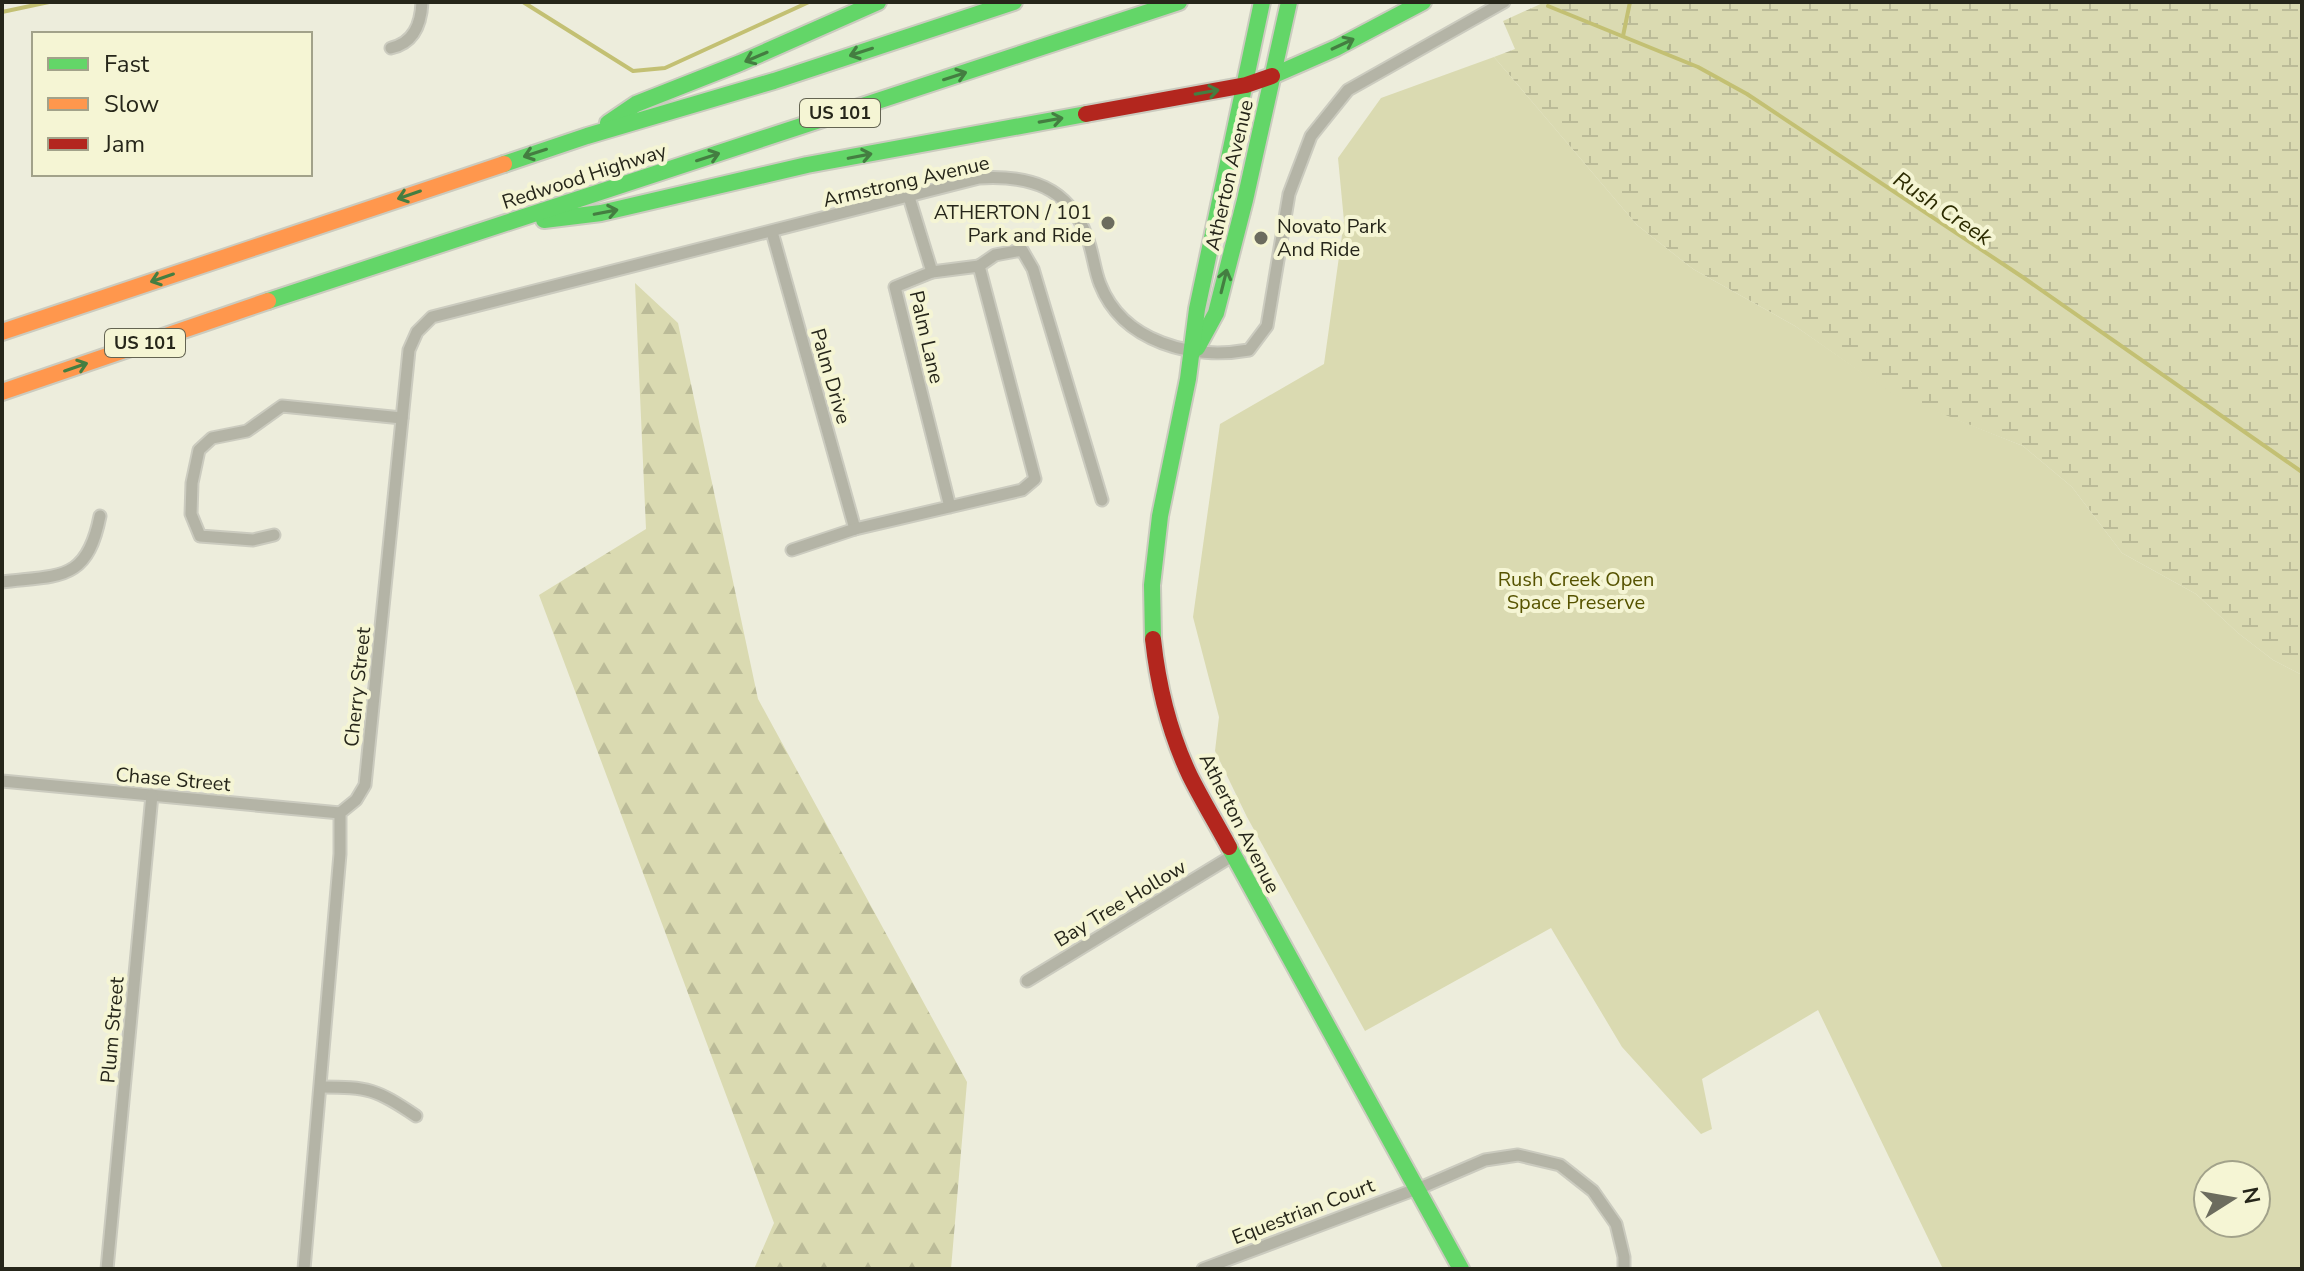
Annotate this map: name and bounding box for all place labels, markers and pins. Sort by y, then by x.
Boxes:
place label: ATHERTON / 101 Park and Ride [934,199,1092,249]
place label: Novato Park And Ride [1277,213,1388,263]
marker: ATHERTON / 101 Park and Ride [1099,214,1117,232]
marker: Novato Park And Ride [1252,229,1270,247]

